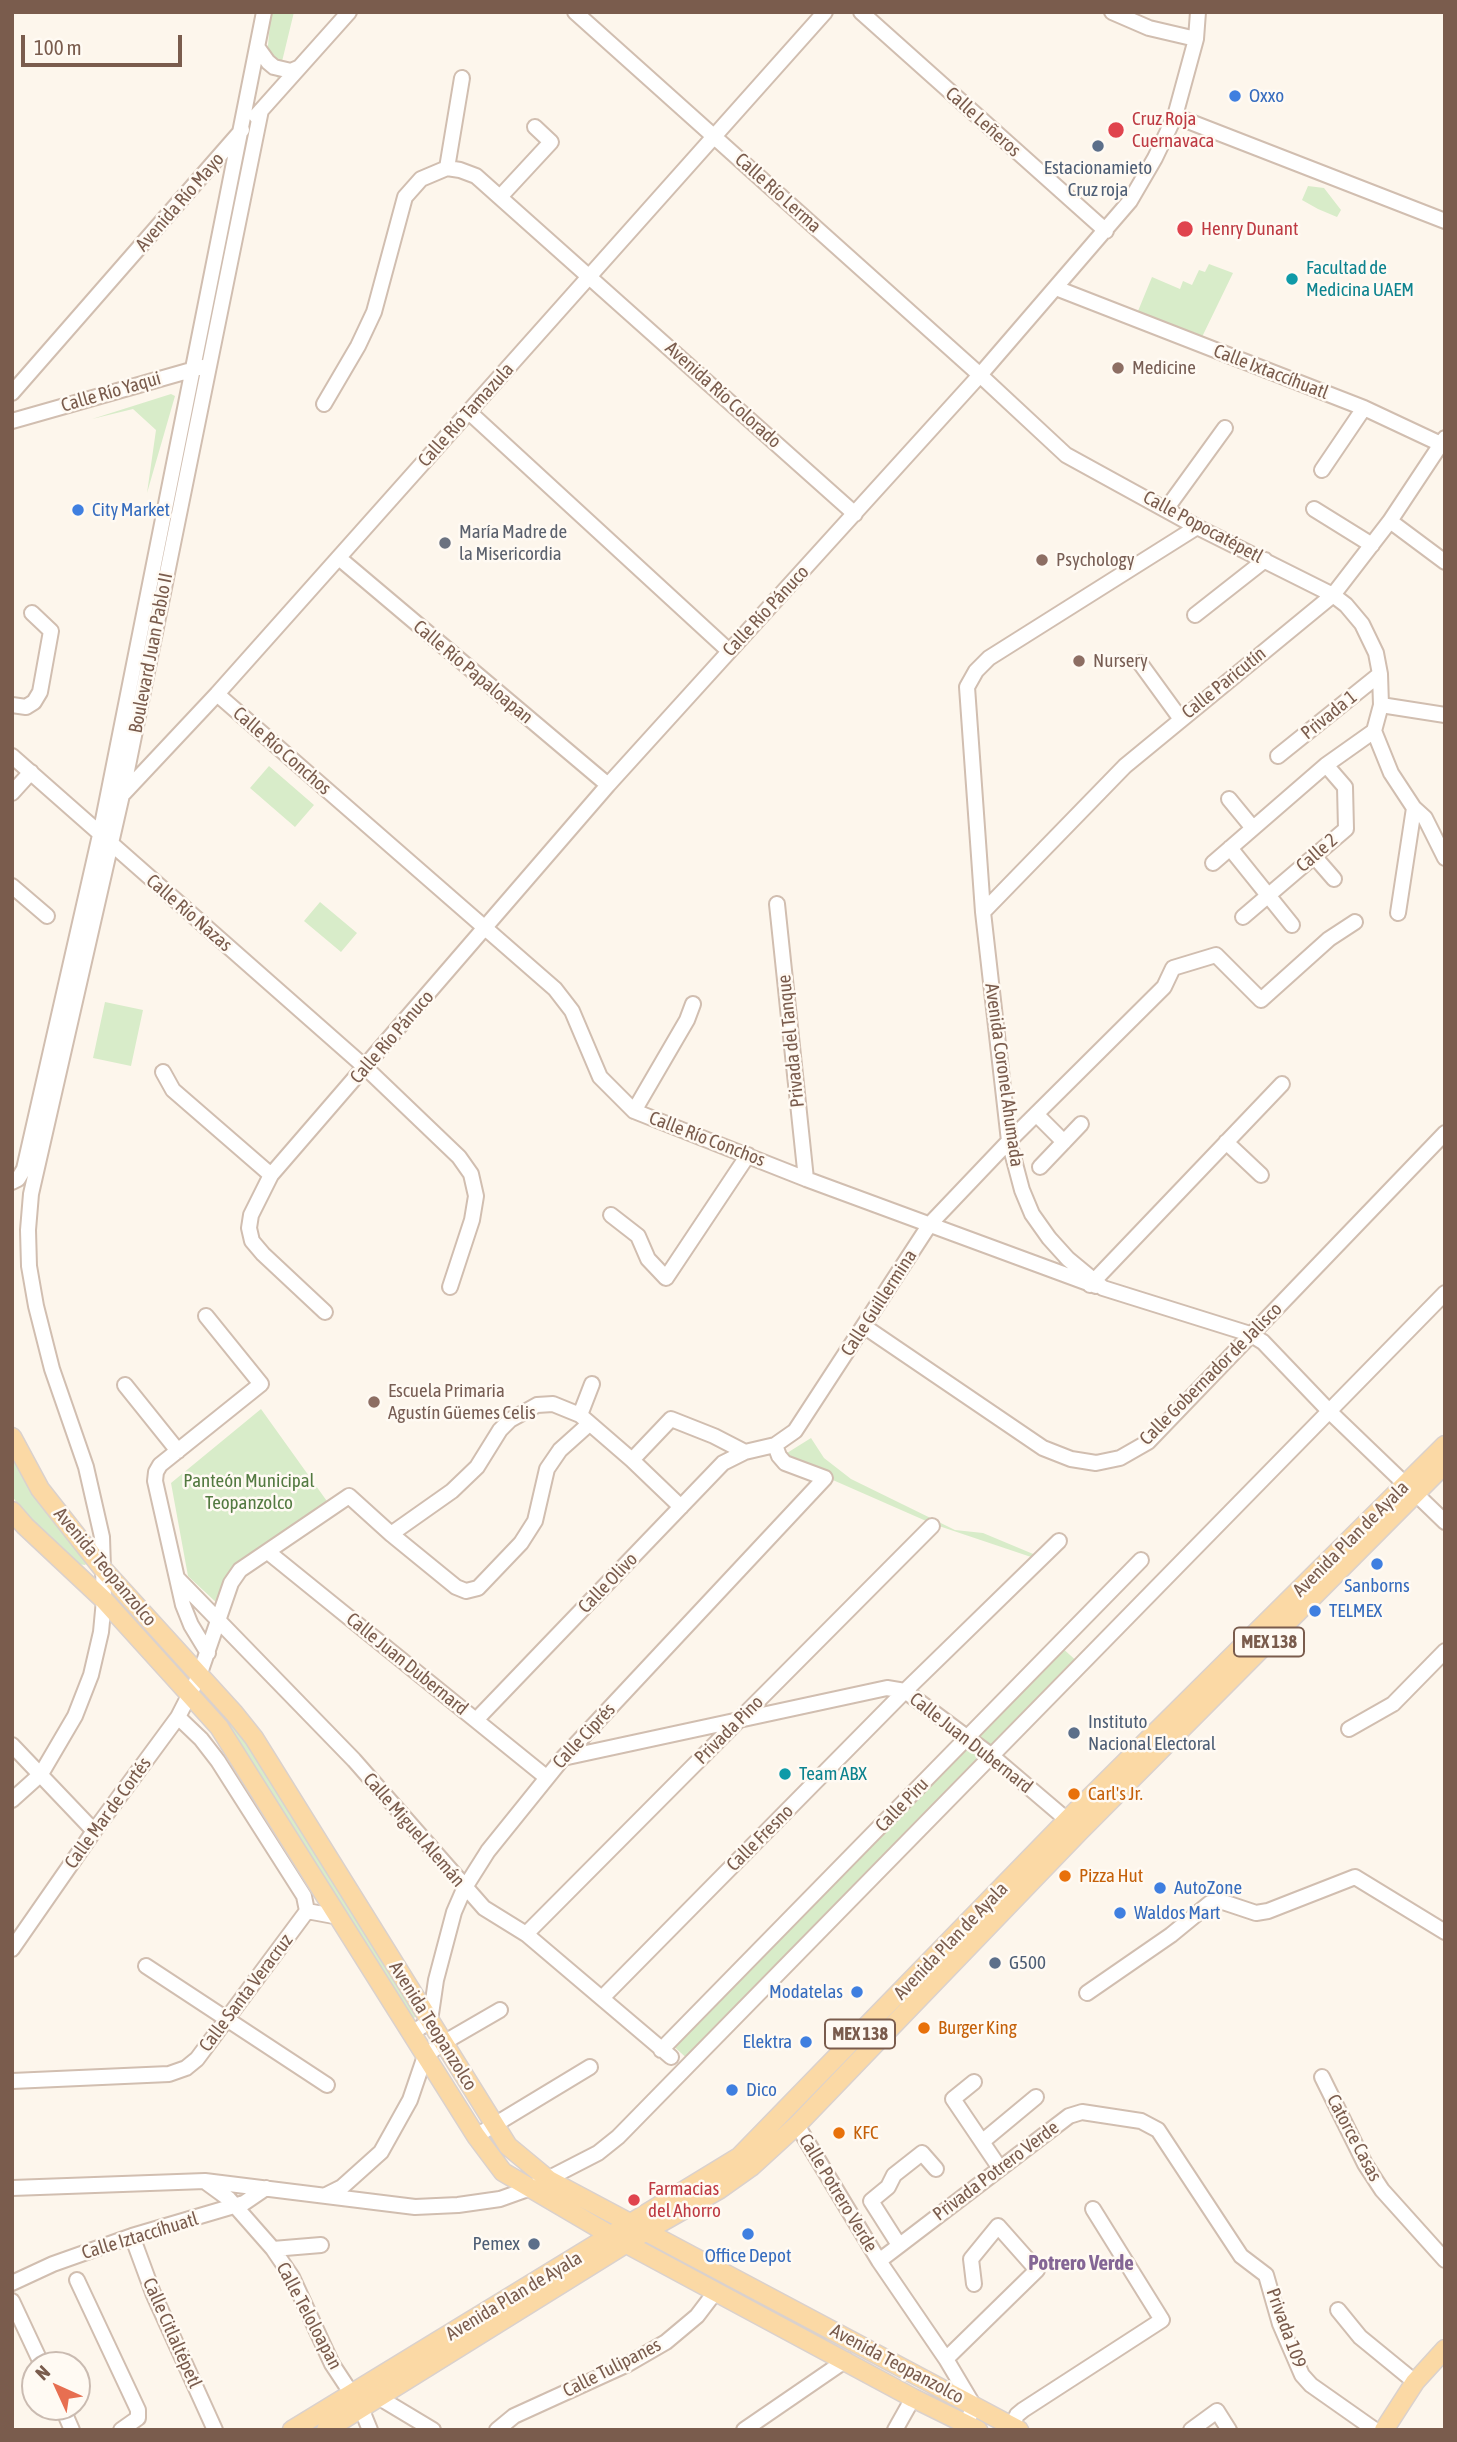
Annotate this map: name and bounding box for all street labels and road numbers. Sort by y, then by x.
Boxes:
street label: Calle Leñeros [941,82,1025,162]
street label: Avenida Río Mayo [131,148,229,256]
street label: Calle Río Lerma [730,148,826,238]
street label: Avenida Río Colorado [660,337,786,453]
street label: Calle Ixtaccíhuatl [1210,340,1332,404]
street label: Calle Río Tamazula [413,358,519,472]
street label: Calle Río Yaqui [59,367,163,417]
street label: Calle Popocatépetl [1139,486,1267,568]
street label: Calle Río Pánuco [718,561,814,661]
street label: Boulevard Juan Pablo II [124,571,178,735]
street label: Calle Río Papaloapan [409,615,537,729]
street label: Calle Paricutín [1177,642,1271,724]
street label: Privada 1 [1297,686,1361,744]
street label: Calle Río Conchos [228,702,336,800]
street label: Calle 2 [1292,829,1342,877]
street label: Calle Río Nazas [141,870,237,956]
street label: Privada del Tanque [773,974,809,1108]
street label: Avenida Coronel Ahumada [980,982,1028,1168]
street label: Calle Río Pánuco [345,986,439,1088]
street label: Calle Río Conchos [646,1106,768,1172]
street label: Calle Guillermina [836,1245,922,1361]
street label: Calle Gobernador de Jalisco [1135,1298,1287,1450]
street label: Avenida Plan de Ayala [1288,1476,1414,1602]
street label: Avenida Teopanzolco [49,1503,161,1631]
street label: Calle Olivo [574,1548,642,1618]
street label: Calle Juan Dubernard [341,1608,473,1720]
road number: MEX 138 [1234,1628,1304,1657]
street label: Calle Juan Dubernard [905,1688,1037,1798]
street label: Privada Pino [690,1691,768,1769]
street label: Calle Ciprés [548,1698,620,1774]
street label: Calle Mar de Cortés [60,1753,156,1873]
street label: Calle Miguel Alemán [358,1768,470,1892]
street label: Calle Piru [871,1773,933,1837]
street label: Calle Fresno [722,1800,798,1876]
street label: Avenida Plan de Ayala [889,1878,1013,2004]
street label: Calle Santa Veracruz [194,1930,298,2056]
street label: Avenida Teopanzolco [384,1957,482,2095]
road number: MEX 138 [825,2020,895,2048]
street label: Catorce Casas [1322,2091,1386,2185]
street label: Privada Potrero Verde [929,2116,1063,2226]
street label: Calle Potrero Verde [794,2130,882,2256]
street label: Calle Iztaccíhuatl [79,2207,201,2265]
street label: Avenida Plan de Ayala [442,2246,586,2346]
street label: Calle Teloloapan [271,2259,347,2373]
street label: Calle Citlaltépetl [138,2275,206,2391]
street label: Privada 109 [1261,2285,1311,2371]
street label: Avenida Teopanzolco [826,2319,968,2409]
street label: Calle Tulipanes [559,2334,665,2402]

